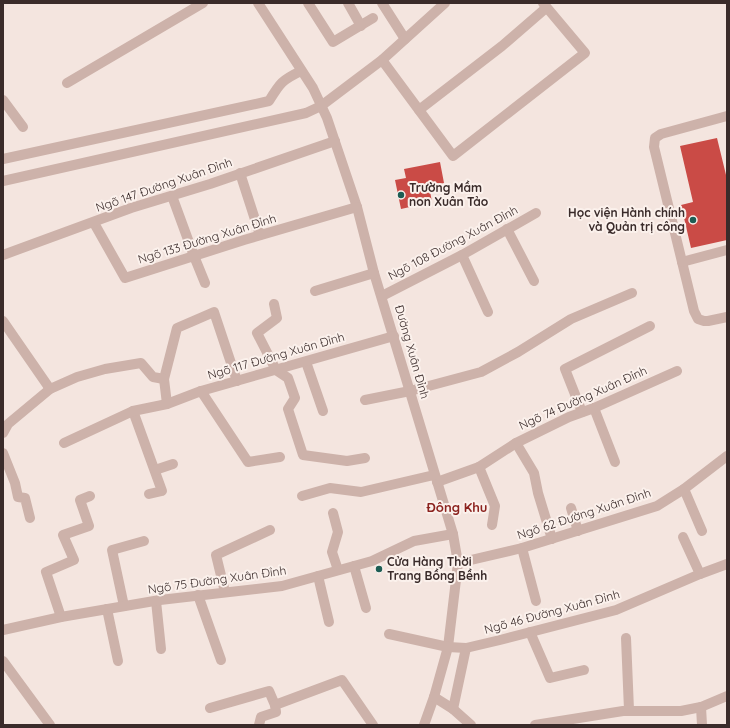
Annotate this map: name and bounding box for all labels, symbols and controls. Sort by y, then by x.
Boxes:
street label: Ngõ 147 Đường Xuân Đỉnh [94,154,234,215]
place label: Trường Mầm non Xuân Tảo [409,180,489,209]
marker: Trường Mầm non Xuân Tảo [396,190,406,200]
street label: Ngõ 108 Đường Xuân Đỉnh [385,202,520,283]
place label: Học viện Hành chính và Quản trị công [568,205,685,234]
street label: Ngõ 133 Đường Xuân Đỉnh [136,210,278,267]
marker: Học viện Hành chính và Quản trị công [688,215,698,225]
street label: Đường Xuân Đỉnh [392,303,433,400]
street label: Ngõ 117 Đường Xuân Đỉnh [206,329,346,382]
street label: Ngõ 74 Đường Xuân Đỉnh [516,362,649,433]
street label: Ngõ 62 Đường Xuân Đỉnh [515,485,653,542]
district label: Đông Khu [426,499,487,515]
place label: Cửa Hàng Thời Trang Bồng Bềnh [387,554,487,583]
street label: Ngõ 75 Đường Xuân Đỉnh [147,562,287,597]
marker: Cửa Hàng Thời Trang Bồng Bềnh [374,564,384,574]
street label: Ngõ 46 Đường Xuân Đỉnh [482,586,621,637]

